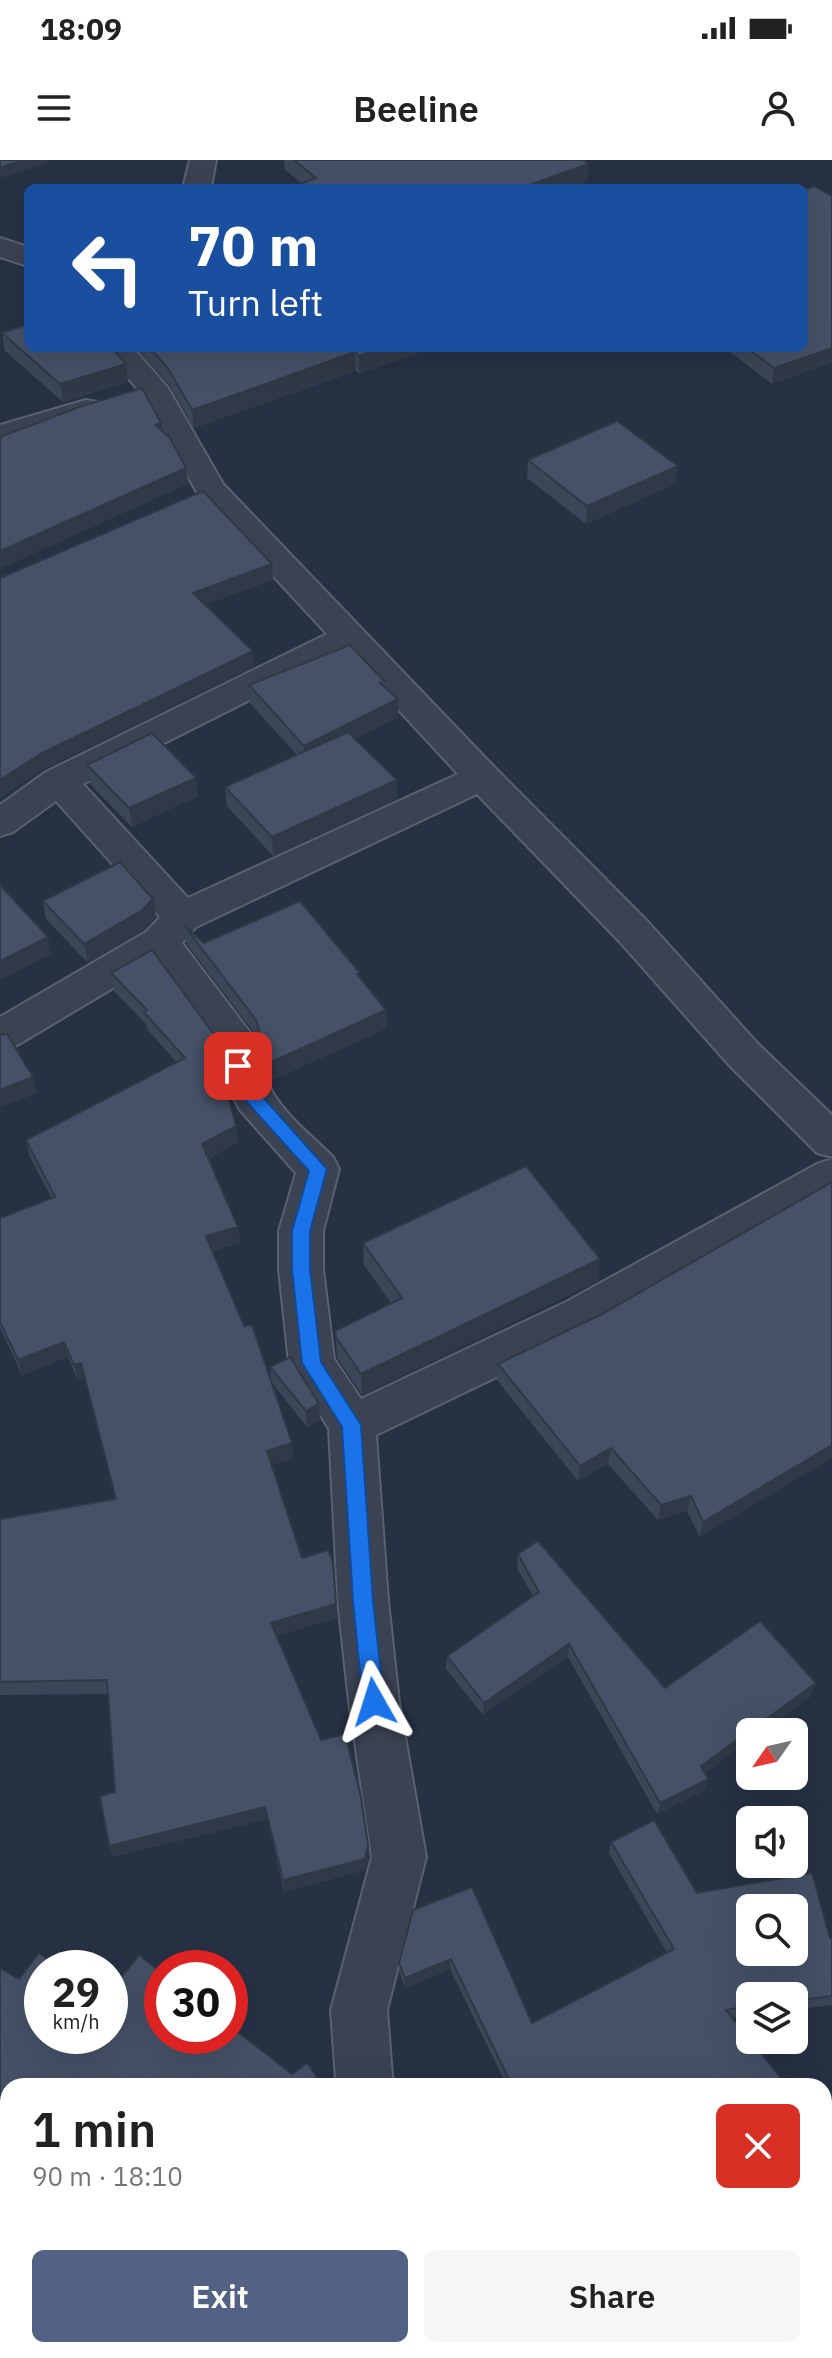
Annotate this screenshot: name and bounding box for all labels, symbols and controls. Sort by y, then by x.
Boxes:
text: 18:09 [40,9,122,48]
text: Beeline [353,85,479,132]
icon: menu [32,86,76,130]
icon: person [756,86,800,130]
text: 70 m [188,209,318,281]
icon: left [56,216,160,320]
text: Turn left [188,279,323,326]
pin [204,1032,272,1100]
icon: arrive [216,1044,260,1088]
position arrow [332,1660,416,1744]
north arrow [736,1718,808,1790]
map controls [736,1718,808,2054]
button: sound [736,1806,808,1878]
button: search [736,1894,808,1966]
speed limit sign: 30 [144,1950,248,2054]
text: 29 [52,1966,100,2018]
button: layers [736,1982,808,2054]
text: km/h [52,2008,100,2035]
text: 1 min [32,2098,156,2160]
button: close [716,2104,800,2188]
text: 90 m · 18:10 [32,2159,183,2193]
button: Exit [32,2250,408,2342]
button: Share [424,2250,800,2342]

